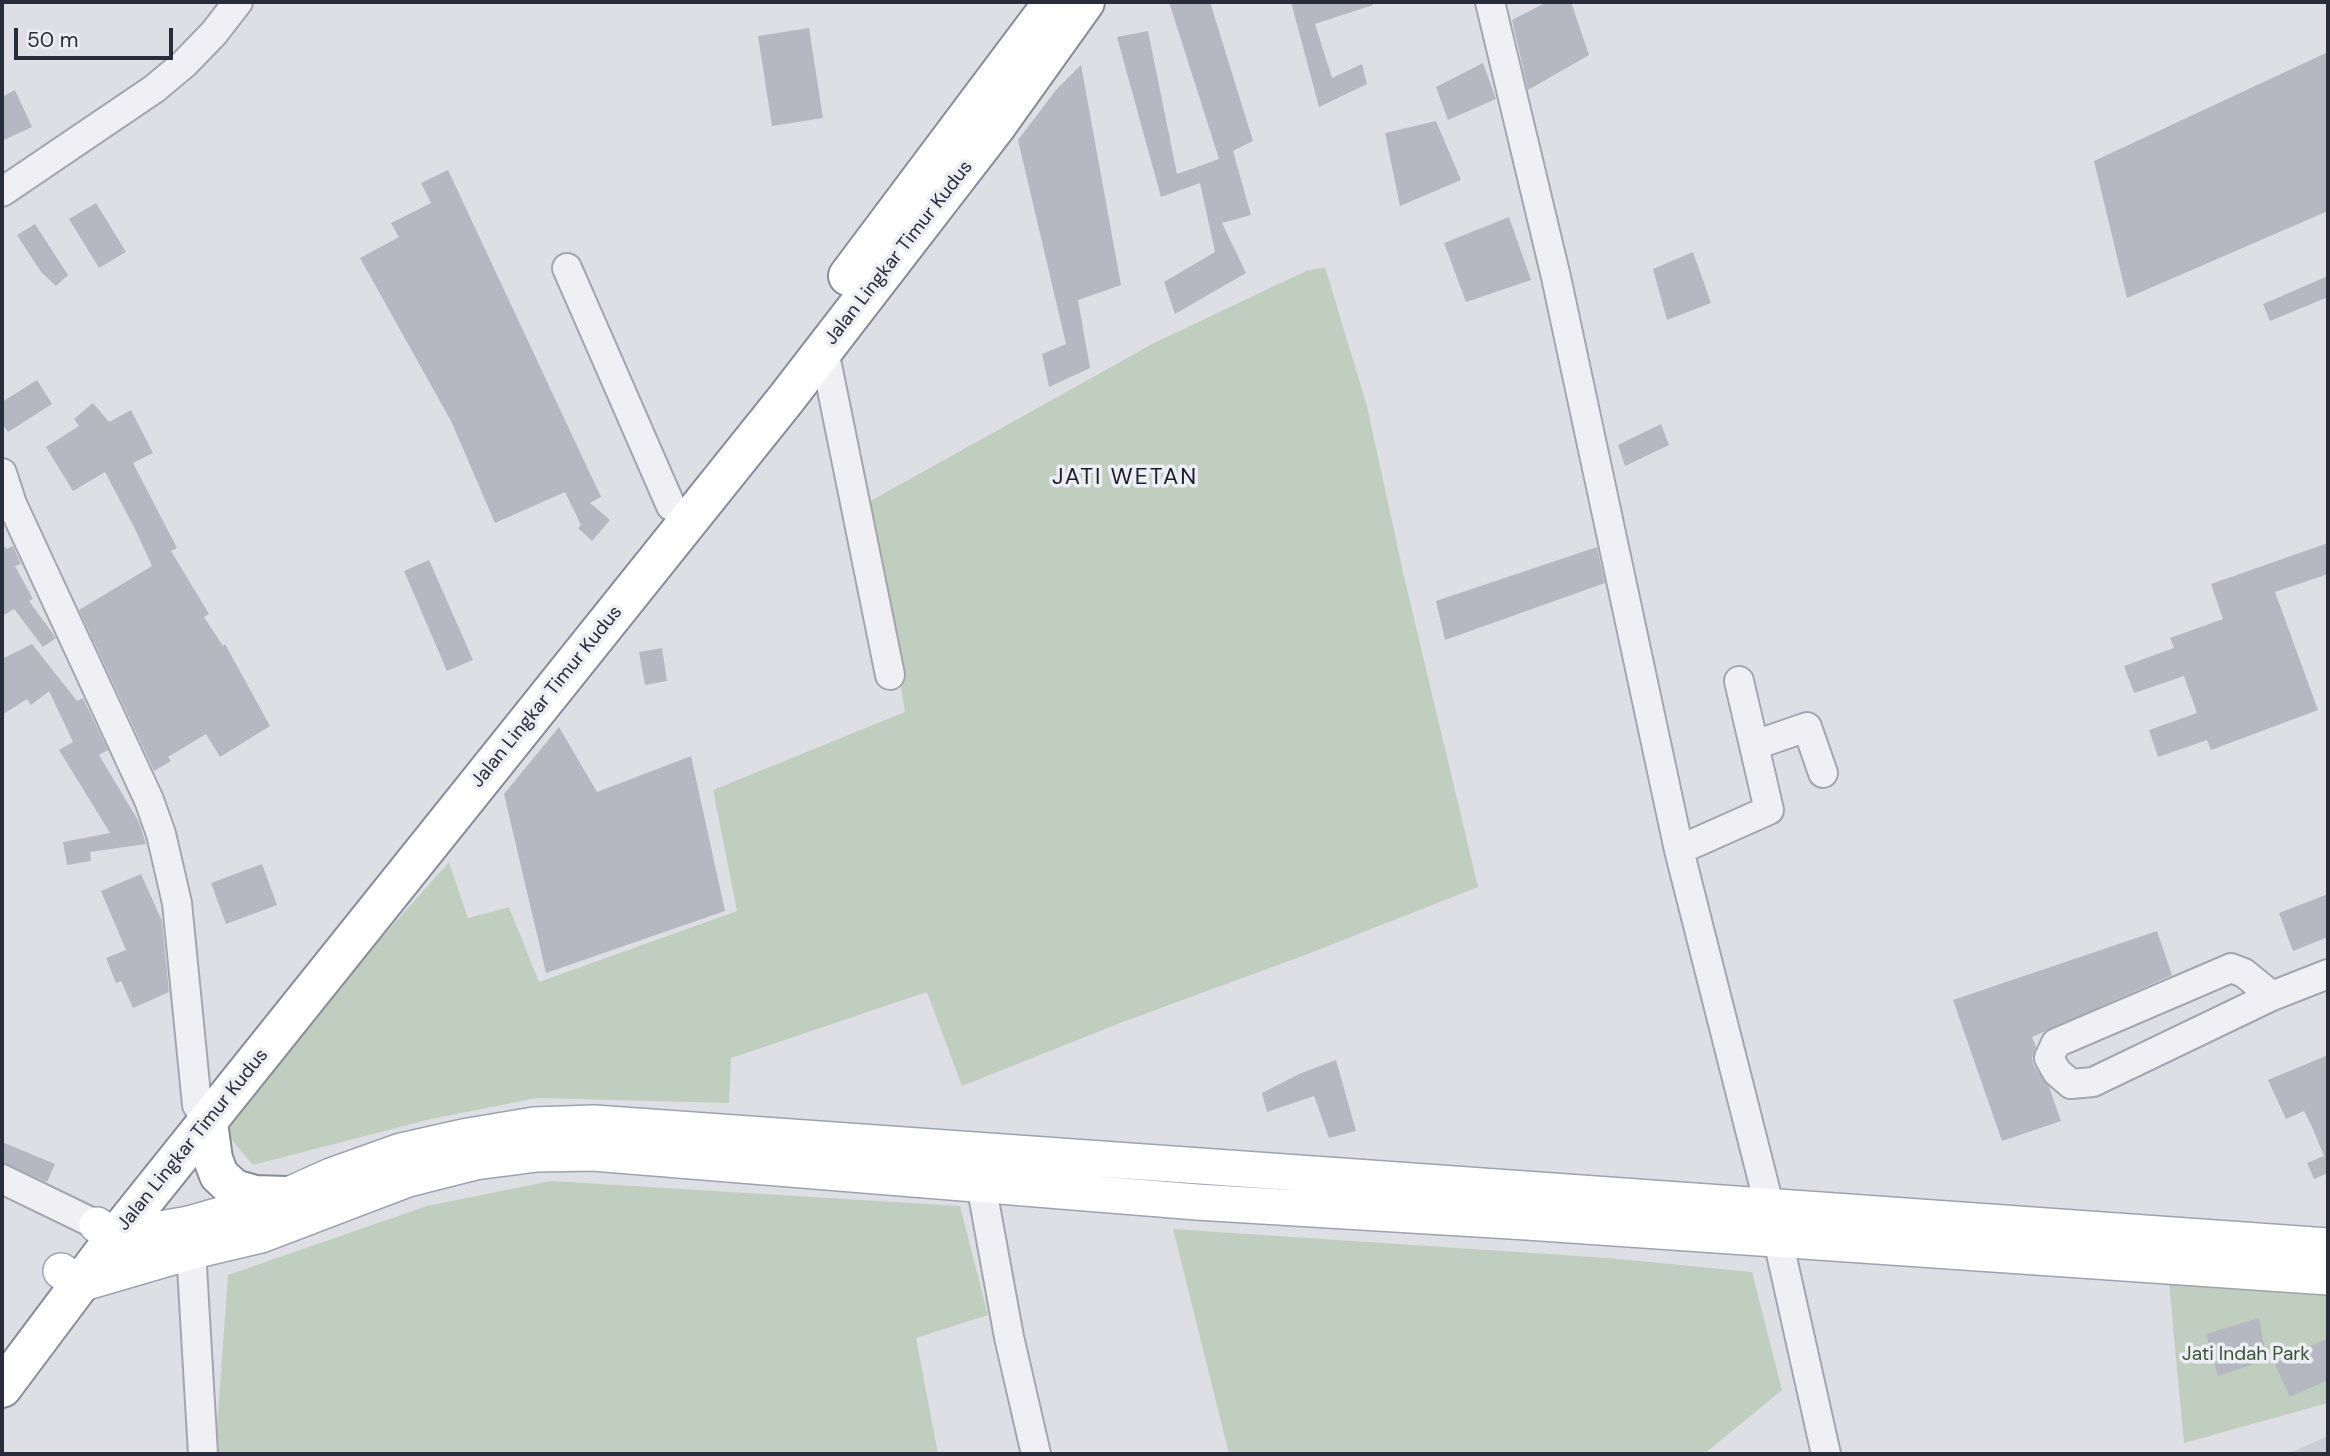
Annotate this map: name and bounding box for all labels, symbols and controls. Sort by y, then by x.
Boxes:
scale bar [18,14,177,58]
text: 50 m [27,26,78,54]
street label: Jalan Lingkar Timur Kudus [820,156,978,350]
district label: JATI WETAN [1053,464,1197,492]
street label: Jalan Lingkar Timur Kudus [467,601,627,793]
street label: Jalan Lingkar Timur Kudus [113,1044,273,1236]
park label: Jati Indah Park [2182,1344,2310,1366]

